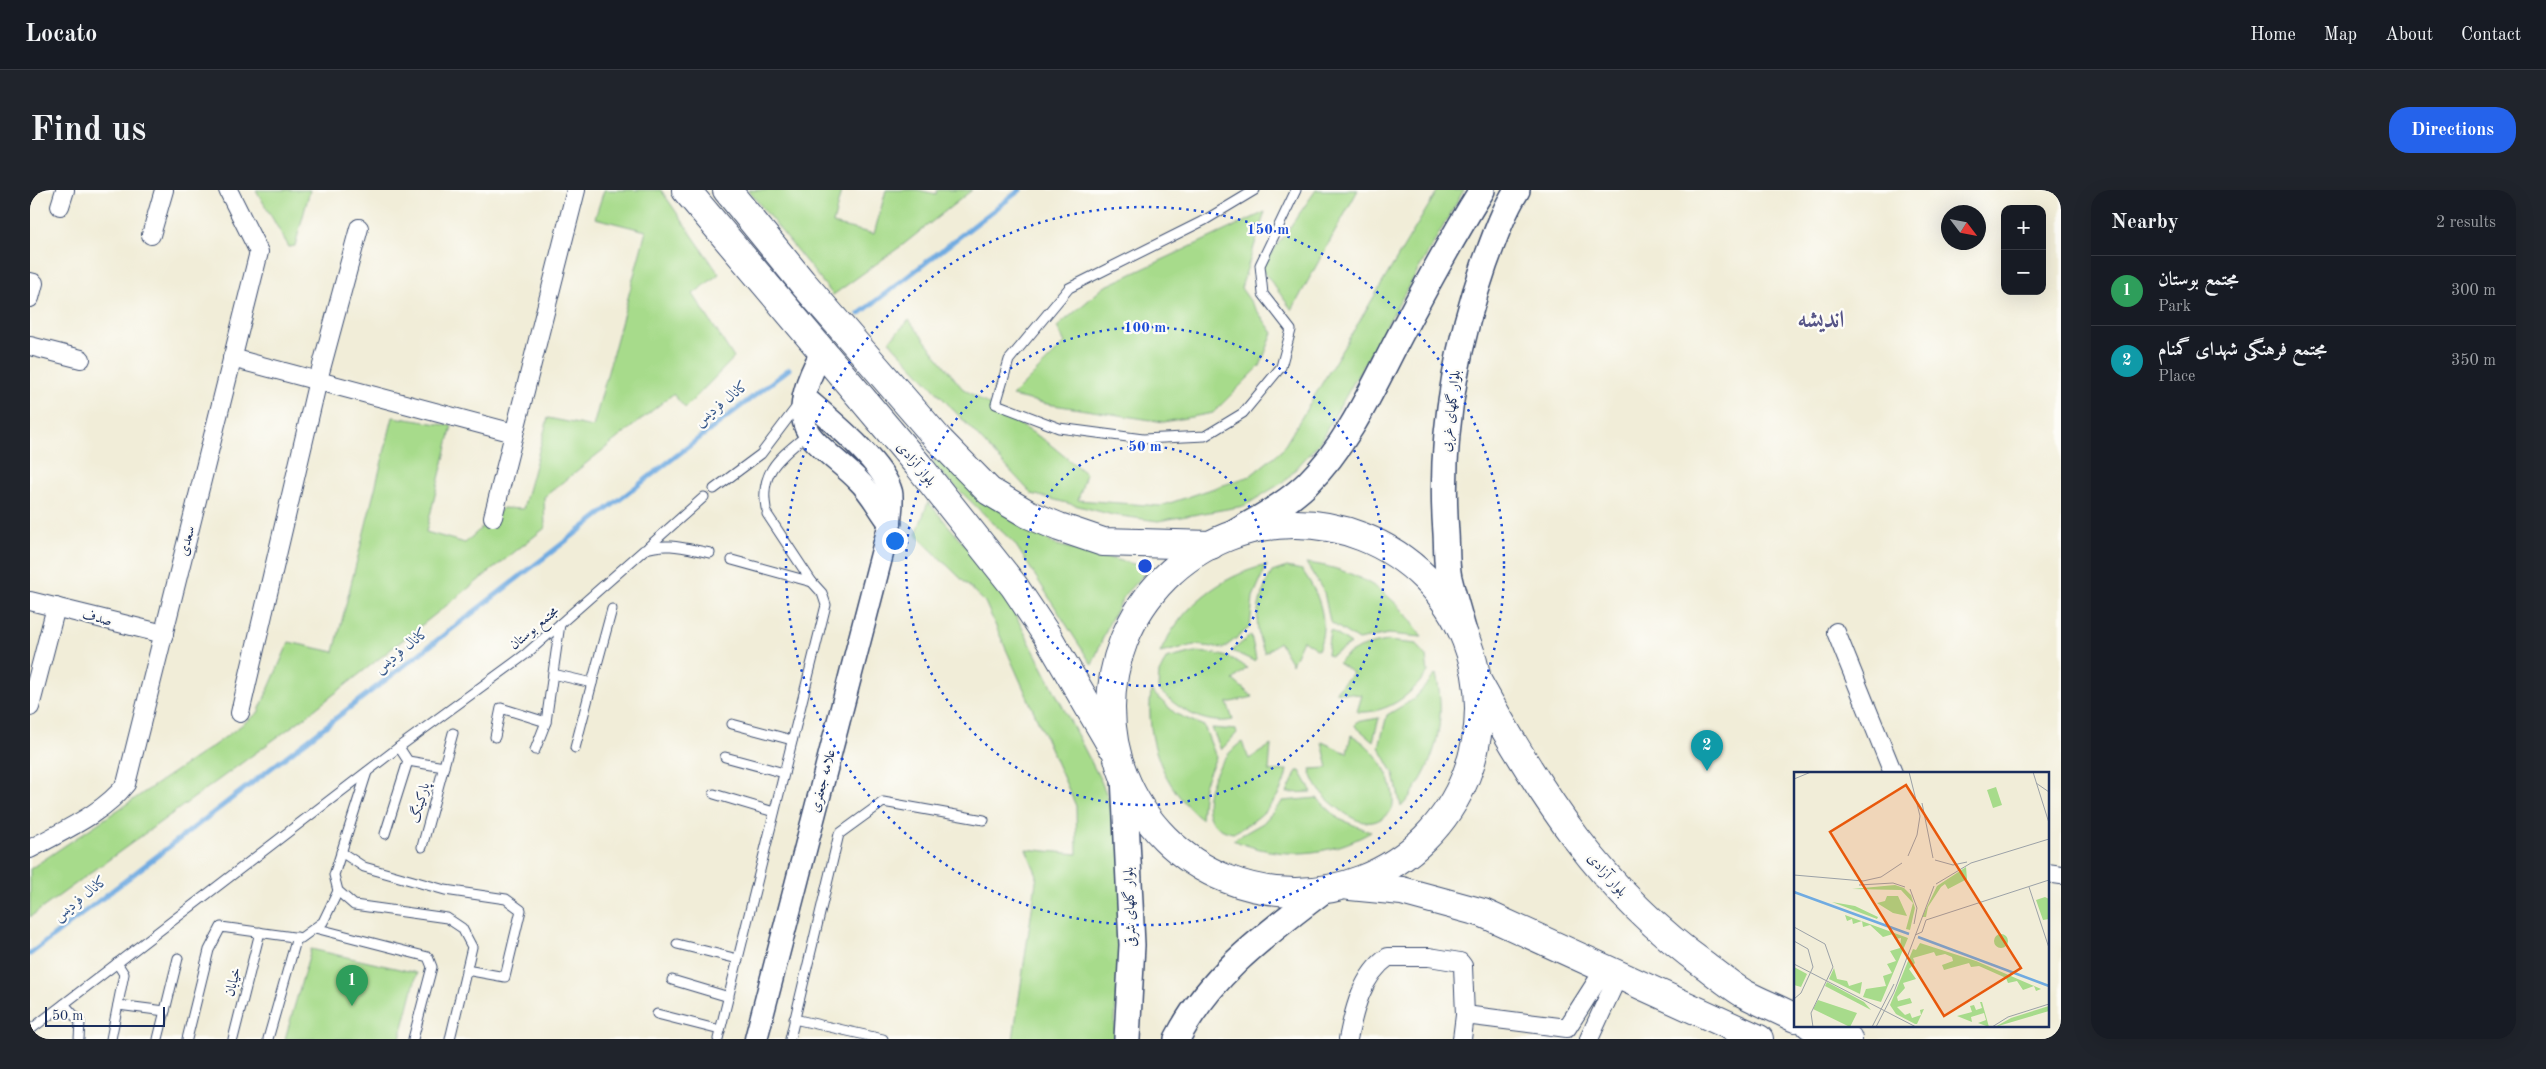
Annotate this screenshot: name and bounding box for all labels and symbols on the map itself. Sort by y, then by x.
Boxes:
north arrow [1941,205,1986,250]
text: 150 m [1247,223,1289,238]
district label: اندیشه [1798,309,1845,333]
text: 100 m [1124,321,1166,336]
street label: بلوار گلهای غربی [1437,369,1465,453]
water label: کانال فردیس [691,377,753,431]
street label: بلوار آزادی [893,438,940,489]
text: 50 m [1128,440,1162,455]
street label: سعدی [177,525,198,558]
your location [882,528,908,554]
centre of rings [1136,557,1154,575]
street label: مجتمع بوستان [507,603,565,657]
street label: صدف [81,608,113,628]
water label: کانال فردیس [371,624,433,678]
pin: 2 [1691,730,1723,771]
street label: علامه جعفری [808,748,839,814]
inset map [1794,772,2048,1026]
street label: پارکینگ [405,779,435,826]
street label: بلوار آزادی [1584,850,1631,900]
street label: بلوار گلهای شرقی [1120,866,1140,947]
water label: کانال فردیس [50,872,112,926]
pin: 1 [336,965,368,1006]
street label: خیابان [223,966,244,998]
scale bar [45,1004,165,1027]

